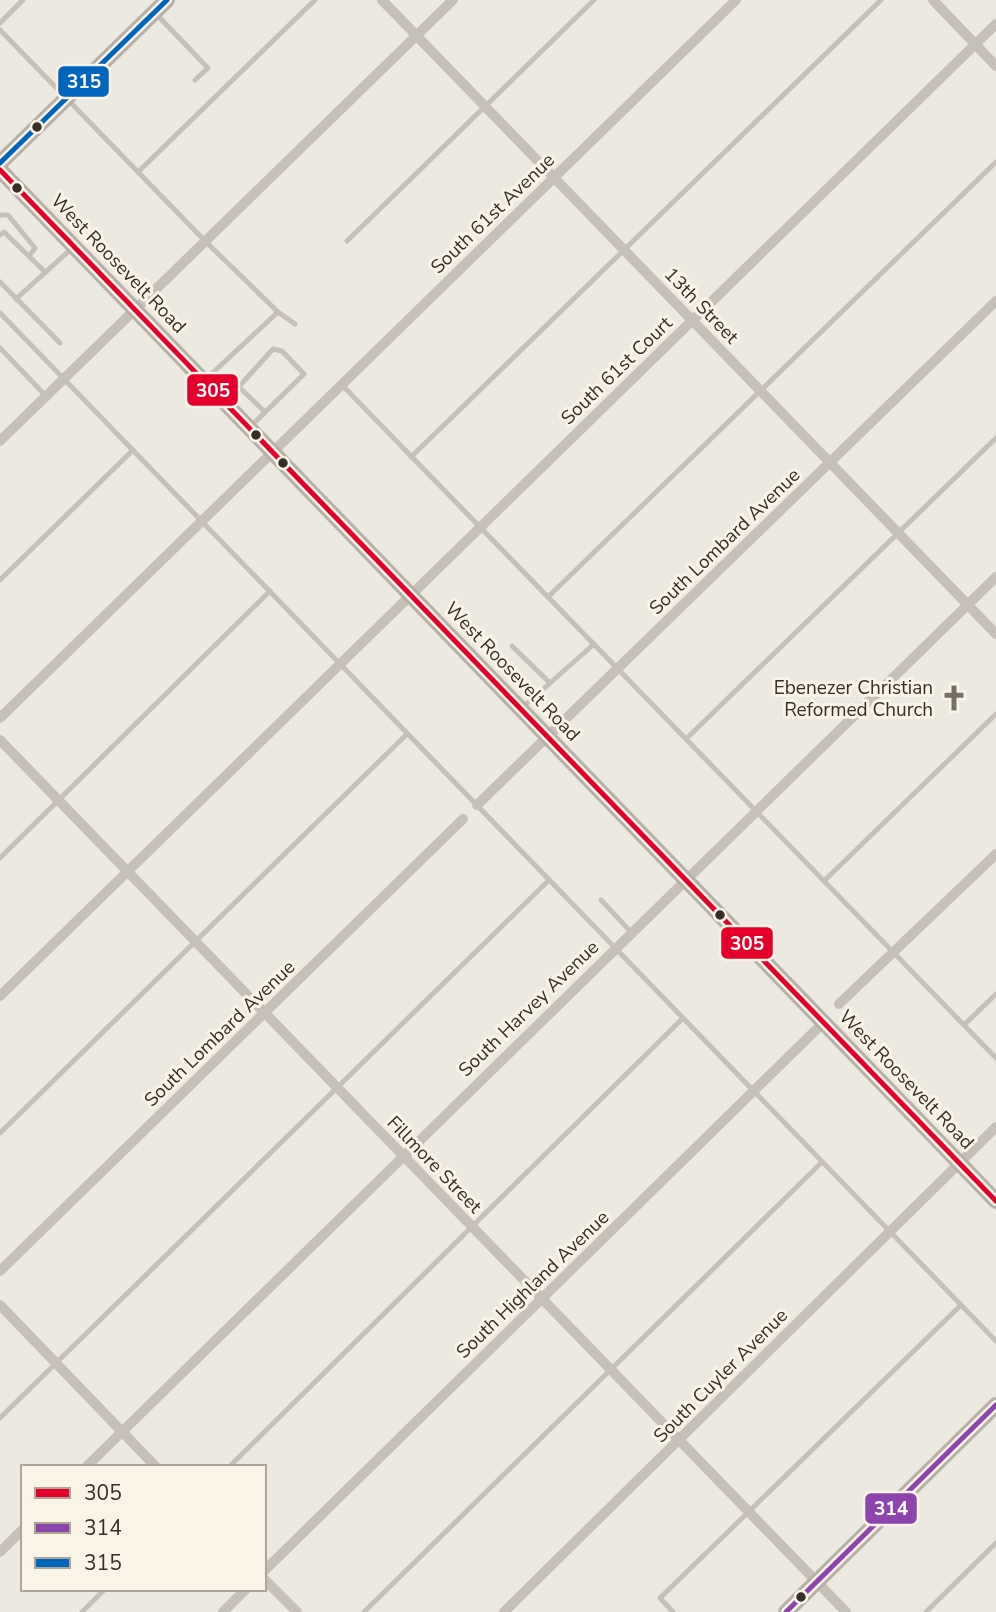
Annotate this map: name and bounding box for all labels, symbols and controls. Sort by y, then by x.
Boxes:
line badge: 315 [57,65,110,98]
text: 315 [67,69,101,95]
unlabelled marker [30,120,44,134]
street label: South 61st Avenue [425,148,560,280]
unlabelled marker [10,181,24,195]
street label: West Roosevelt Road [45,188,192,339]
street label: 13th Street [658,262,745,350]
street label: South 61st Court [555,310,678,431]
line badge: 305 [186,373,239,407]
text: 305 [196,378,230,404]
unlabelled marker [249,428,263,442]
unlabelled marker [276,456,290,470]
street label: South Lombard Avenue [643,463,806,621]
street label: West Roosevelt Road [439,596,586,747]
place label: Ebenezer Christian Reformed Church [774,675,933,723]
church icon: Ebenezer Christian Reformed Church [939,683,969,713]
unlabelled marker [713,908,727,922]
line badge: 305 [720,926,774,960]
text: 305 [730,931,764,957]
street label: South Harvey Avenue [453,935,605,1083]
street label: South Lombard Avenue [138,955,301,1113]
street label: West Roosevelt Road [833,1004,980,1155]
street label: Fillmore Street [381,1110,488,1219]
street label: South Highland Avenue [451,1205,615,1365]
street label: South Cuyler Avenue [648,1303,794,1449]
legend [21,1465,266,1591]
text: 305 [84,1479,122,1507]
line badge: 314 [864,1492,918,1525]
text: 314 [874,1496,908,1522]
text: 314 [84,1514,122,1542]
text: 315 [84,1549,122,1577]
unlabelled marker [794,1590,808,1604]

